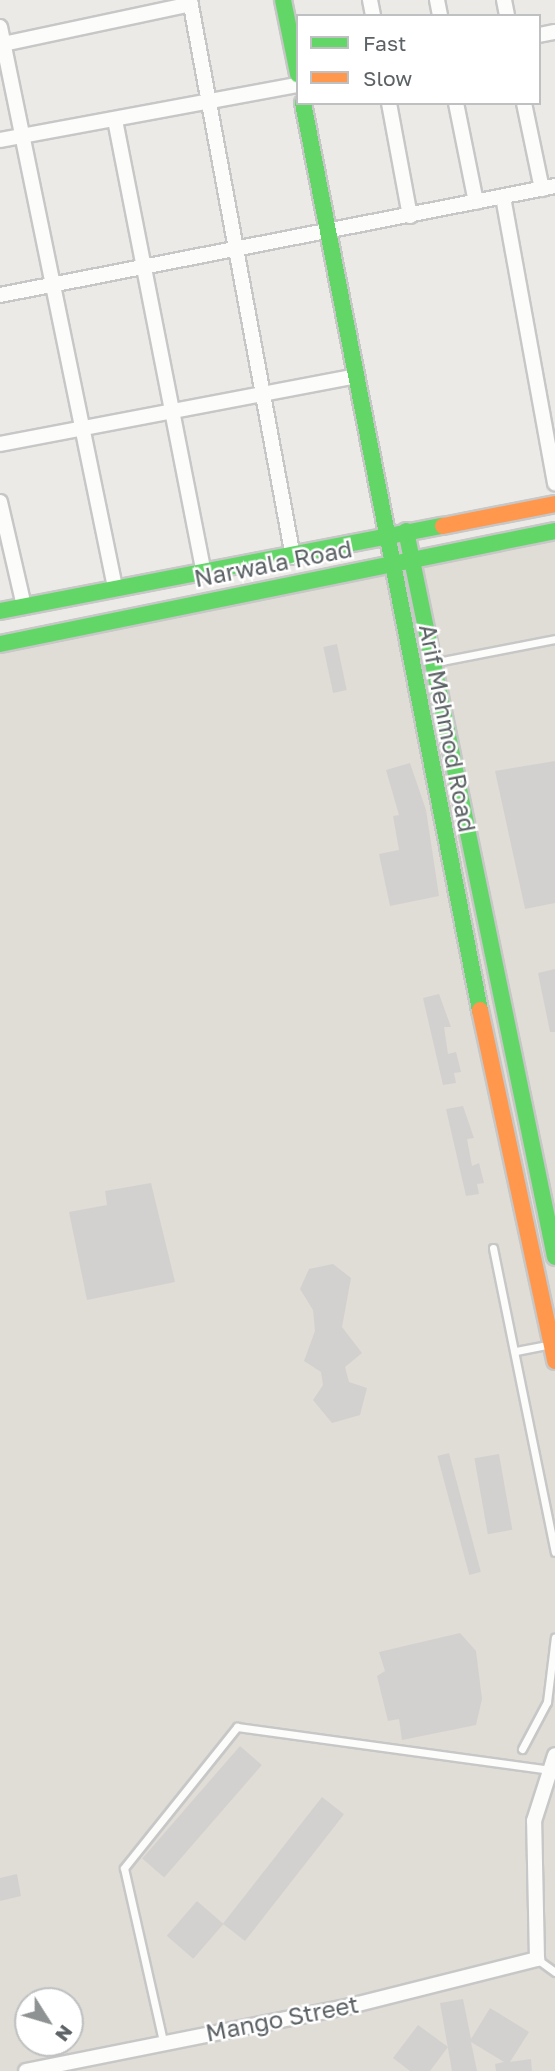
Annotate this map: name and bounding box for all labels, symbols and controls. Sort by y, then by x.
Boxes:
legend [296,14,541,105]
text: Fast [363,30,406,56]
text: Slow [363,65,412,91]
street label: Narwala Road [192,534,354,592]
street label: Arif Mehmod Road [414,622,482,834]
north arrow [14,1987,84,2057]
street label: Mango Street [203,1989,361,2047]
text: N [51,2021,78,2046]

